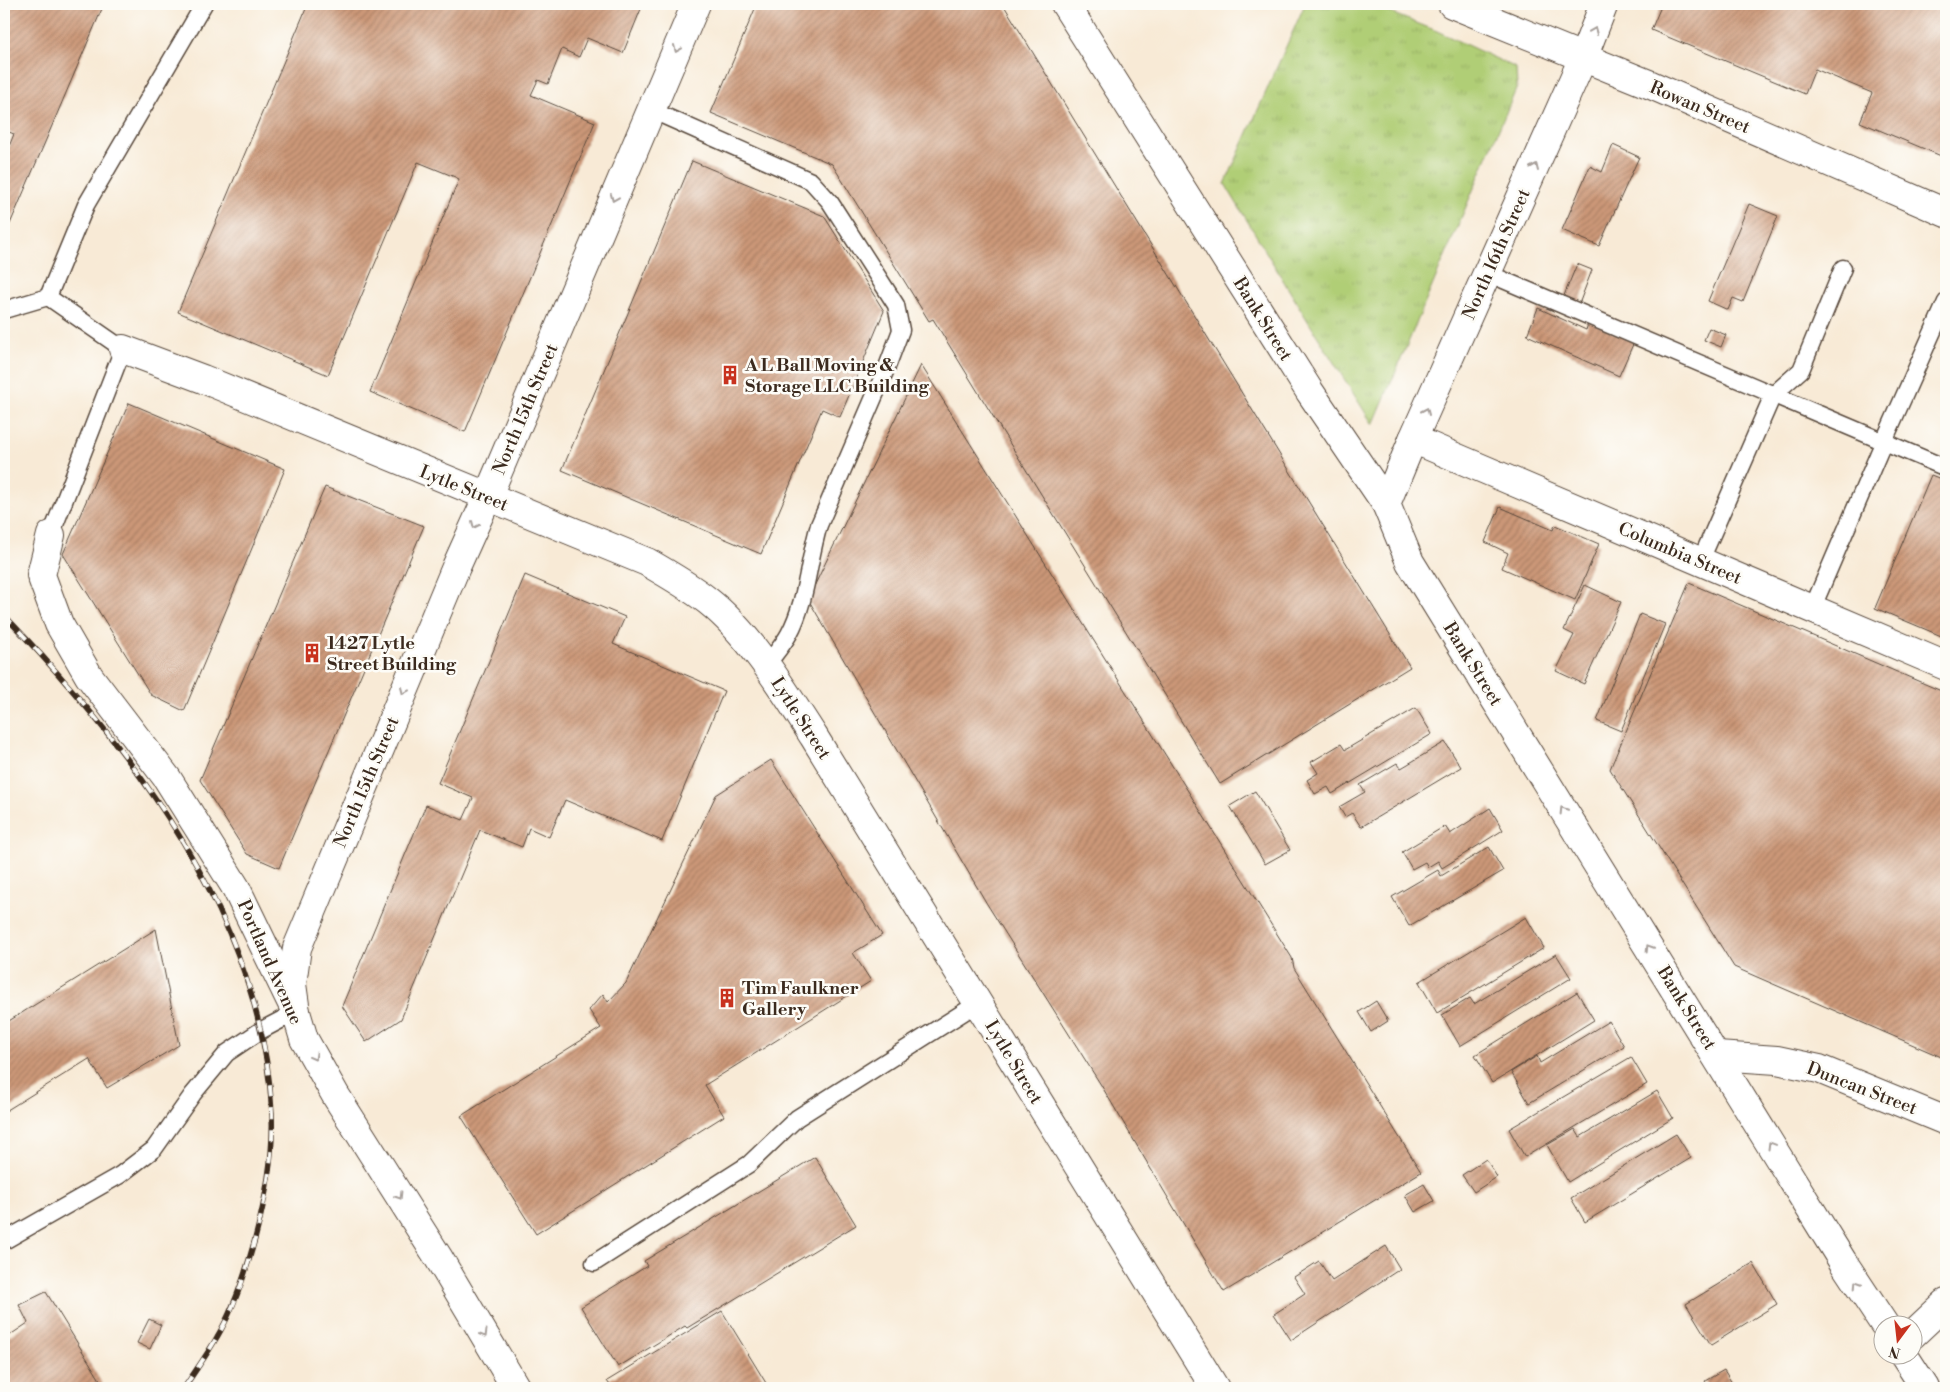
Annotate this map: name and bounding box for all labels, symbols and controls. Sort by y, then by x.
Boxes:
one-way arrow [1587,27,1598,36]
one-way arrow [673,44,684,53]
street label: Rowan Street [1646,76,1754,139]
one-way arrow [1528,163,1539,172]
street label: North 16th Street [1457,185,1536,323]
one-way arrow [609,193,620,202]
street label: Bank Street [1227,272,1298,366]
street label: North 15th Street [487,340,564,478]
place label: A L Ball Moving & Storage LLC Building [744,354,929,398]
building icon: A L Ball Moving & Storage LLC Building [719,364,741,386]
one-way arrow [1419,407,1430,416]
street label: Lytle Street [416,460,512,517]
street label: Columbia Street [1615,517,1746,590]
one-way arrow [470,520,481,529]
street label: Bank Street [1437,617,1508,711]
place label: 1427 Lytle Street Building [327,632,457,676]
building icon: 1427 Lytle Street Building [301,642,323,664]
street label: Lytle Street [765,673,836,764]
one-way arrow [400,686,410,694]
street label: North 15th Street [328,713,405,851]
one-way arrow [1560,806,1570,815]
street label: Portland Avenue [232,896,307,1028]
one-way arrow [1646,944,1656,953]
street label: Bank Street [1651,961,1722,1055]
place label: Tim Faulkner Gallery [742,977,859,1021]
building icon: Tim Faulkner Gallery [716,987,738,1009]
street label: Lytle Street [980,1016,1048,1109]
one-way arrow [308,1052,318,1061]
street label: Duncan Street [1803,1057,1921,1120]
one-way arrow [1768,1142,1778,1151]
one-way arrow [392,1190,402,1199]
one-way arrow [1854,1280,1863,1289]
north arrow [1872,1314,1922,1364]
one-way arrow [477,1329,487,1338]
text: N [1887,1341,1903,1362]

